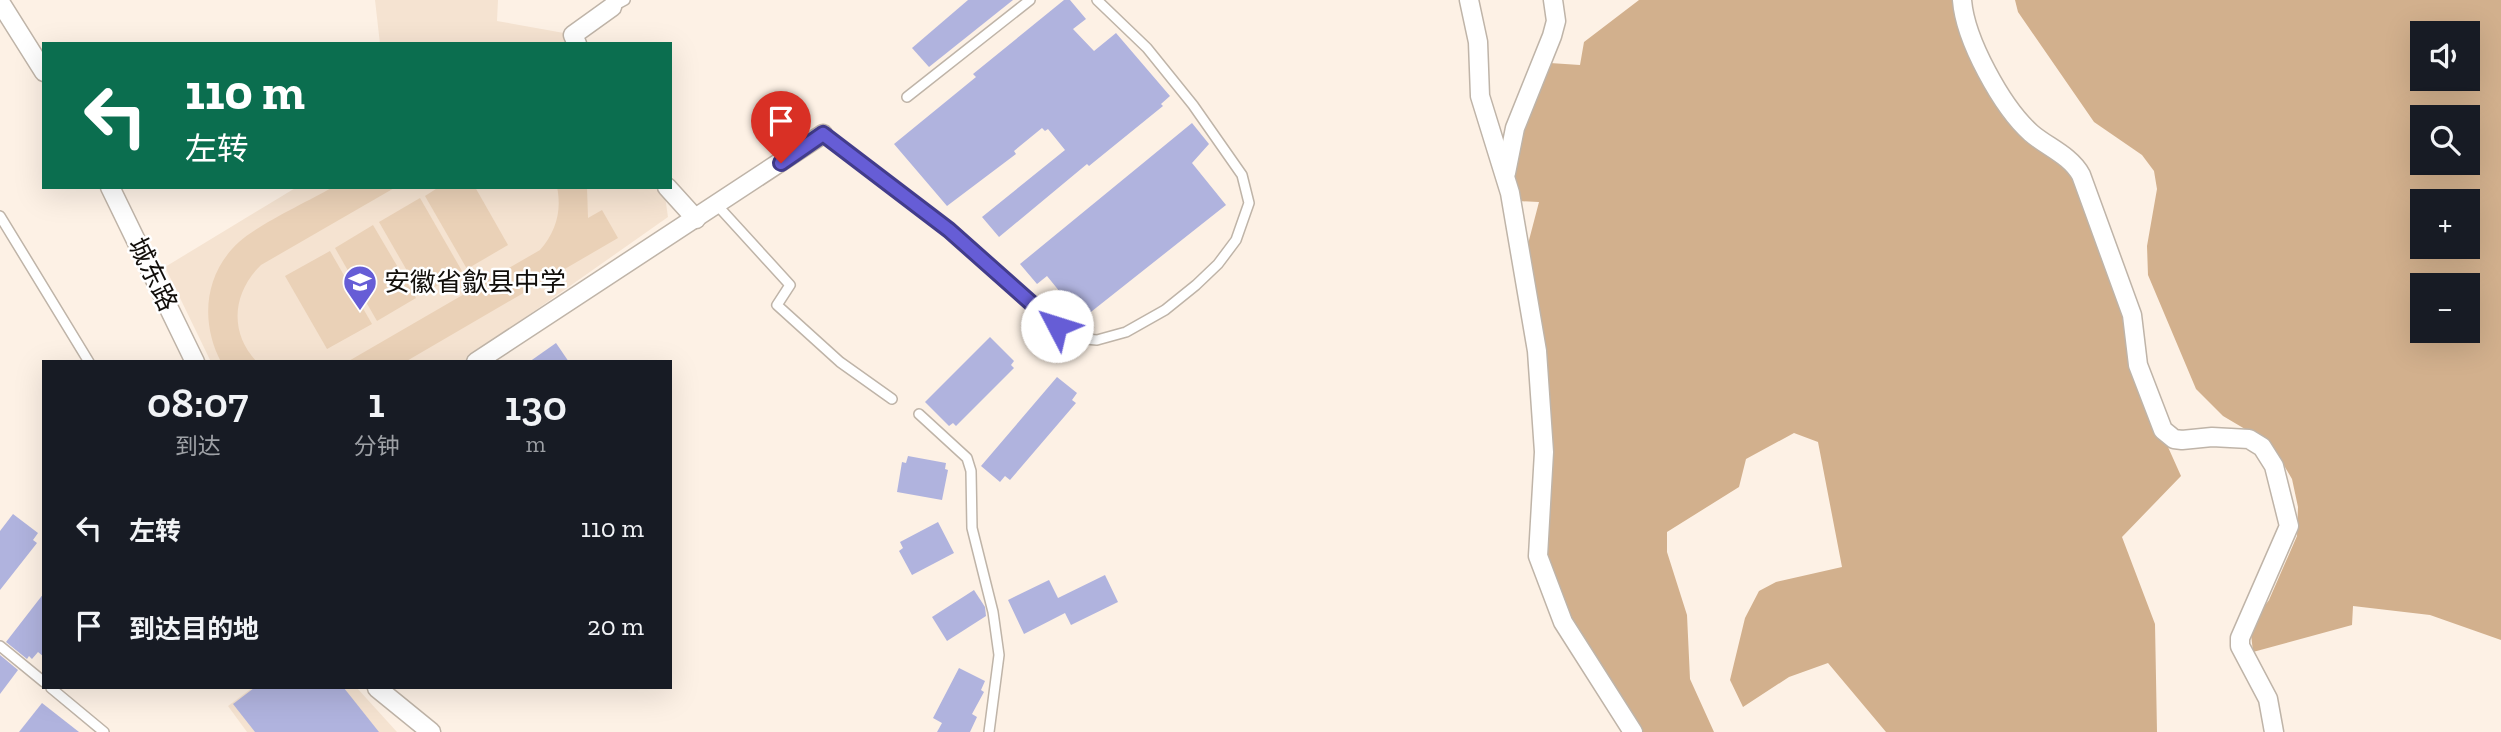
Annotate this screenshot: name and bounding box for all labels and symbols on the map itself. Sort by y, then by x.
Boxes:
pin [751,91,811,163]
street label: 城东路 [122,232,184,316]
school or university icon: 安徽省歙县中学 [341,263,379,312]
place label: 安徽省歙县中学 [384,266,566,298]
position arrow [1020,289,1094,363]

